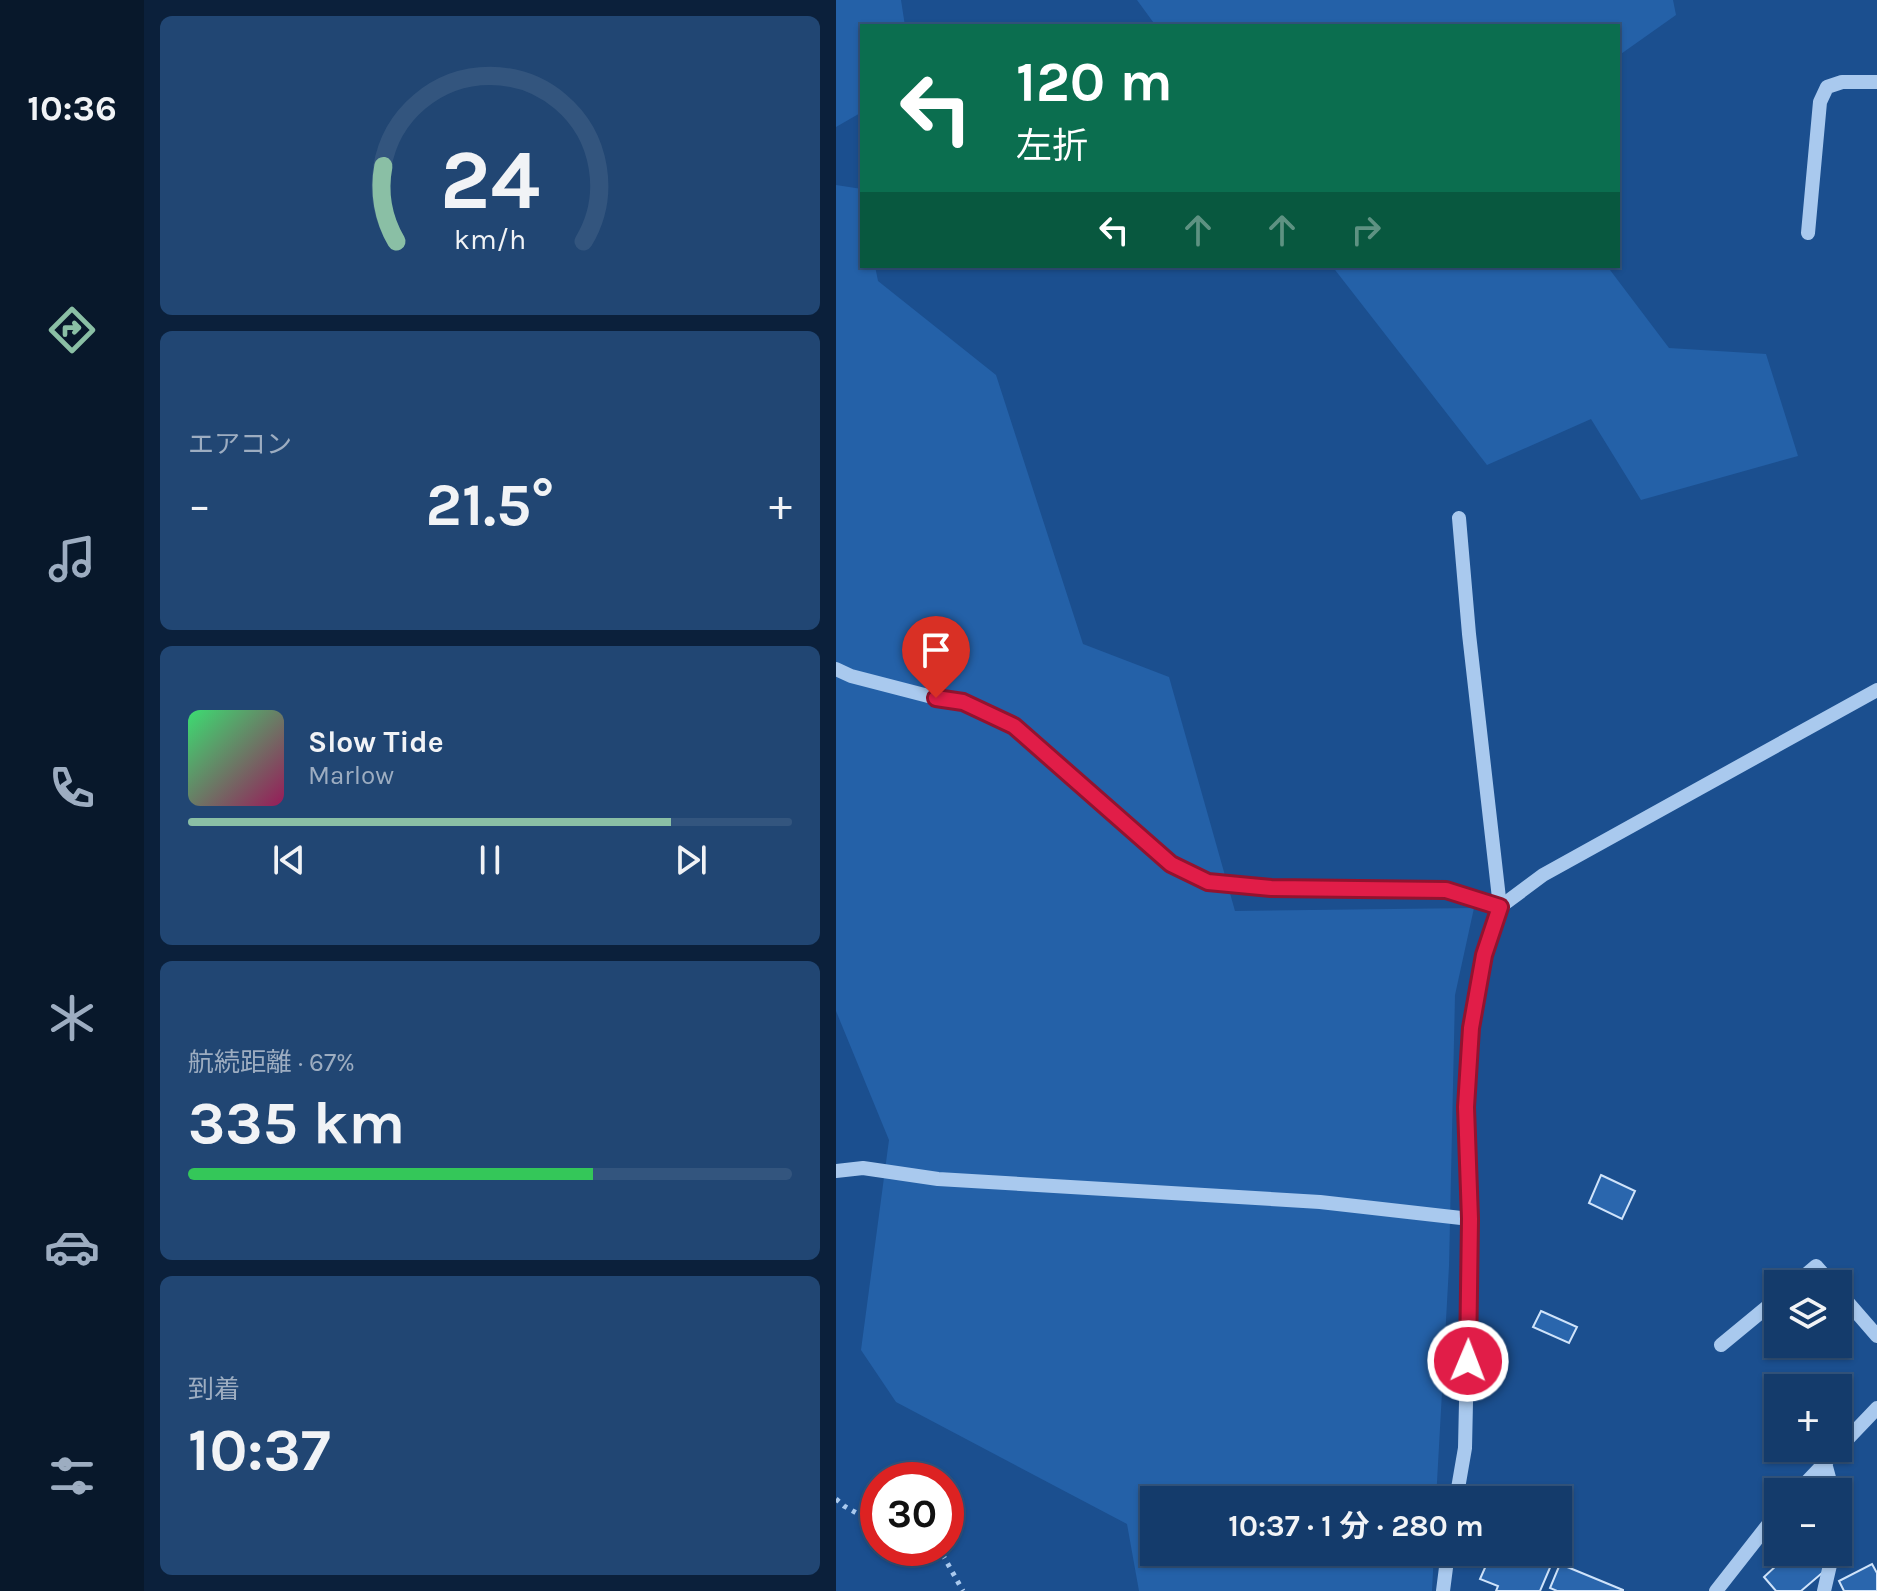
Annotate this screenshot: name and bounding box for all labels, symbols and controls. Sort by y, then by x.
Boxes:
text: 120 m [1016,49,1173,114]
icon: left [884,56,988,160]
text: 10:36 [27,87,117,129]
text: 左折 [1016,125,1088,167]
text: 24 [440,131,540,228]
icon: left [1092,208,1136,252]
icon: ahead [1176,208,1220,252]
icon: ahead [1260,208,1304,252]
icon: right [1344,208,1388,252]
text: km/h [454,223,526,256]
icon: directions [44,302,100,358]
text: エアコン [188,429,292,460]
text: 21.5° [426,470,554,540]
text: − [188,480,211,531]
text: + [769,480,792,531]
icon: music [44,531,100,587]
pin [902,616,970,698]
icon: arrive [914,628,958,672]
text: Slow Tide [308,724,444,760]
icon: phone [44,760,100,816]
text: Marlow [308,760,394,791]
icon: previous [267,838,311,882]
icon: pause [468,838,512,882]
icon: next [669,838,713,882]
icon: climate [44,990,100,1046]
text: 航続距離 · 67% [188,1047,355,1078]
text: 335 km [188,1088,405,1158]
icon: car [44,1219,100,1275]
map controls [1764,1270,1852,1566]
button: layers [1764,1270,1852,1358]
position arrow [1426,1319,1510,1403]
text: 到着 [188,1374,240,1405]
button: + [1764,1374,1852,1462]
text: 10:37 [188,1415,331,1485]
icon: filters [44,1448,100,1504]
speed limit sign: 30 [860,1462,964,1566]
button: − [1764,1478,1852,1566]
text: 10:37 · 1 分 · 280 m [1228,1508,1484,1544]

